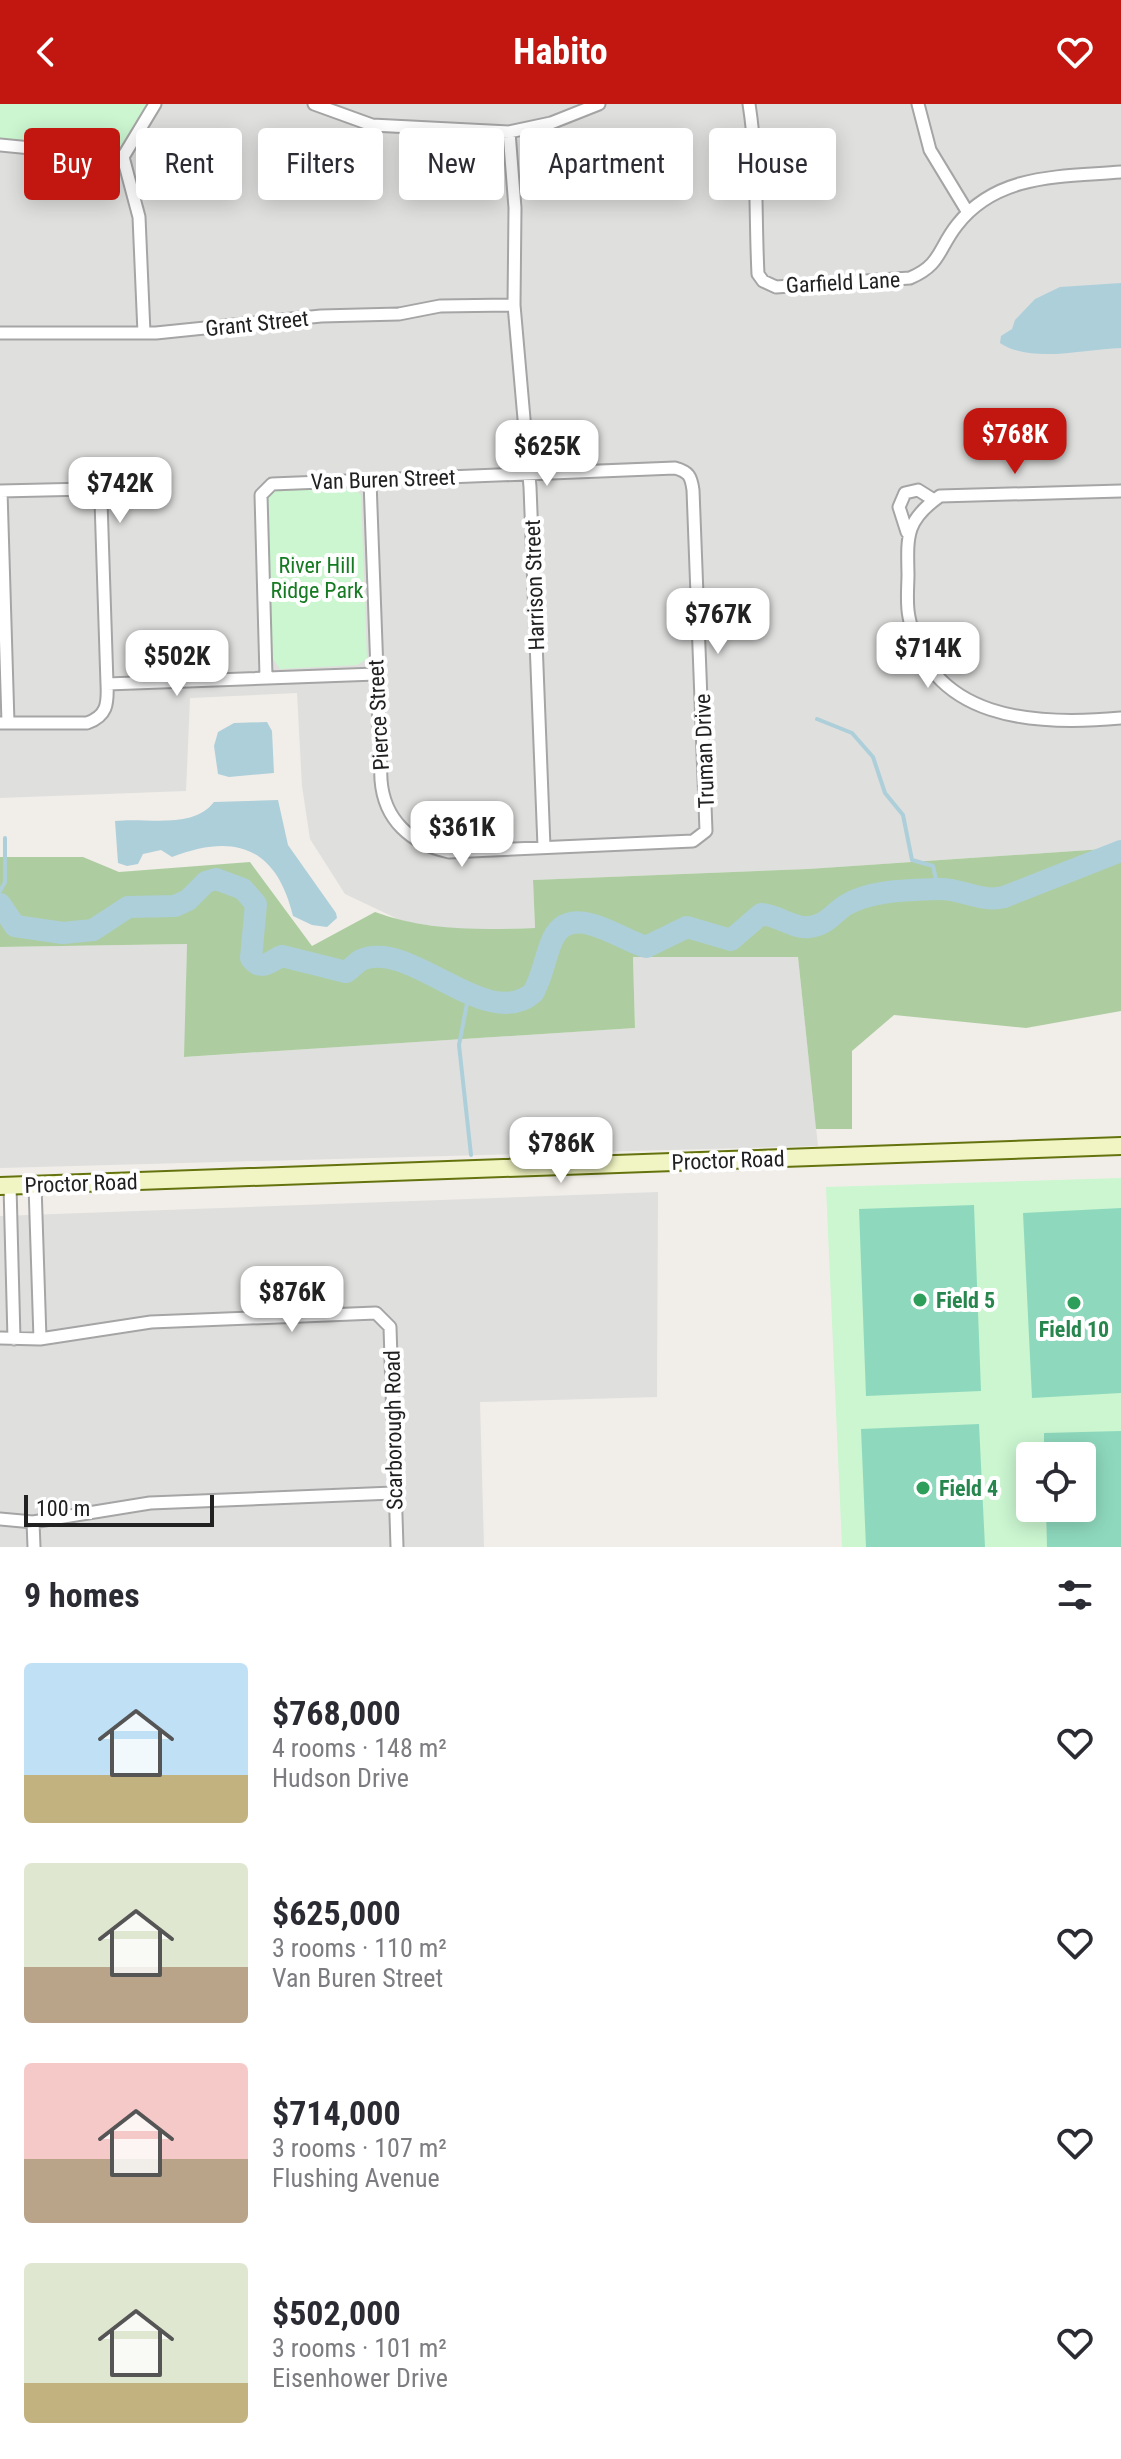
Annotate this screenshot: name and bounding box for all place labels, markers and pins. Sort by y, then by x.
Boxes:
pin: $768K [959,408,1071,476]
pin: $625K [491,420,603,488]
pin: $742K [64,457,176,525]
pin: $767K [662,588,774,656]
pin: $714K [872,622,984,690]
pin: $502K [121,630,233,698]
pin: $361K [406,801,518,869]
pin: $786K [505,1117,617,1185]
pin: $876K [236,1266,348,1334]
place label: Field 5 [936,1288,995,1313]
marker: Field 5 [911,1291,929,1309]
marker: Field 10 [1065,1294,1083,1312]
place label: Field 10 [1039,1317,1109,1342]
place label: Field 4 [939,1476,998,1501]
marker: Field 4 [914,1479,932,1497]

